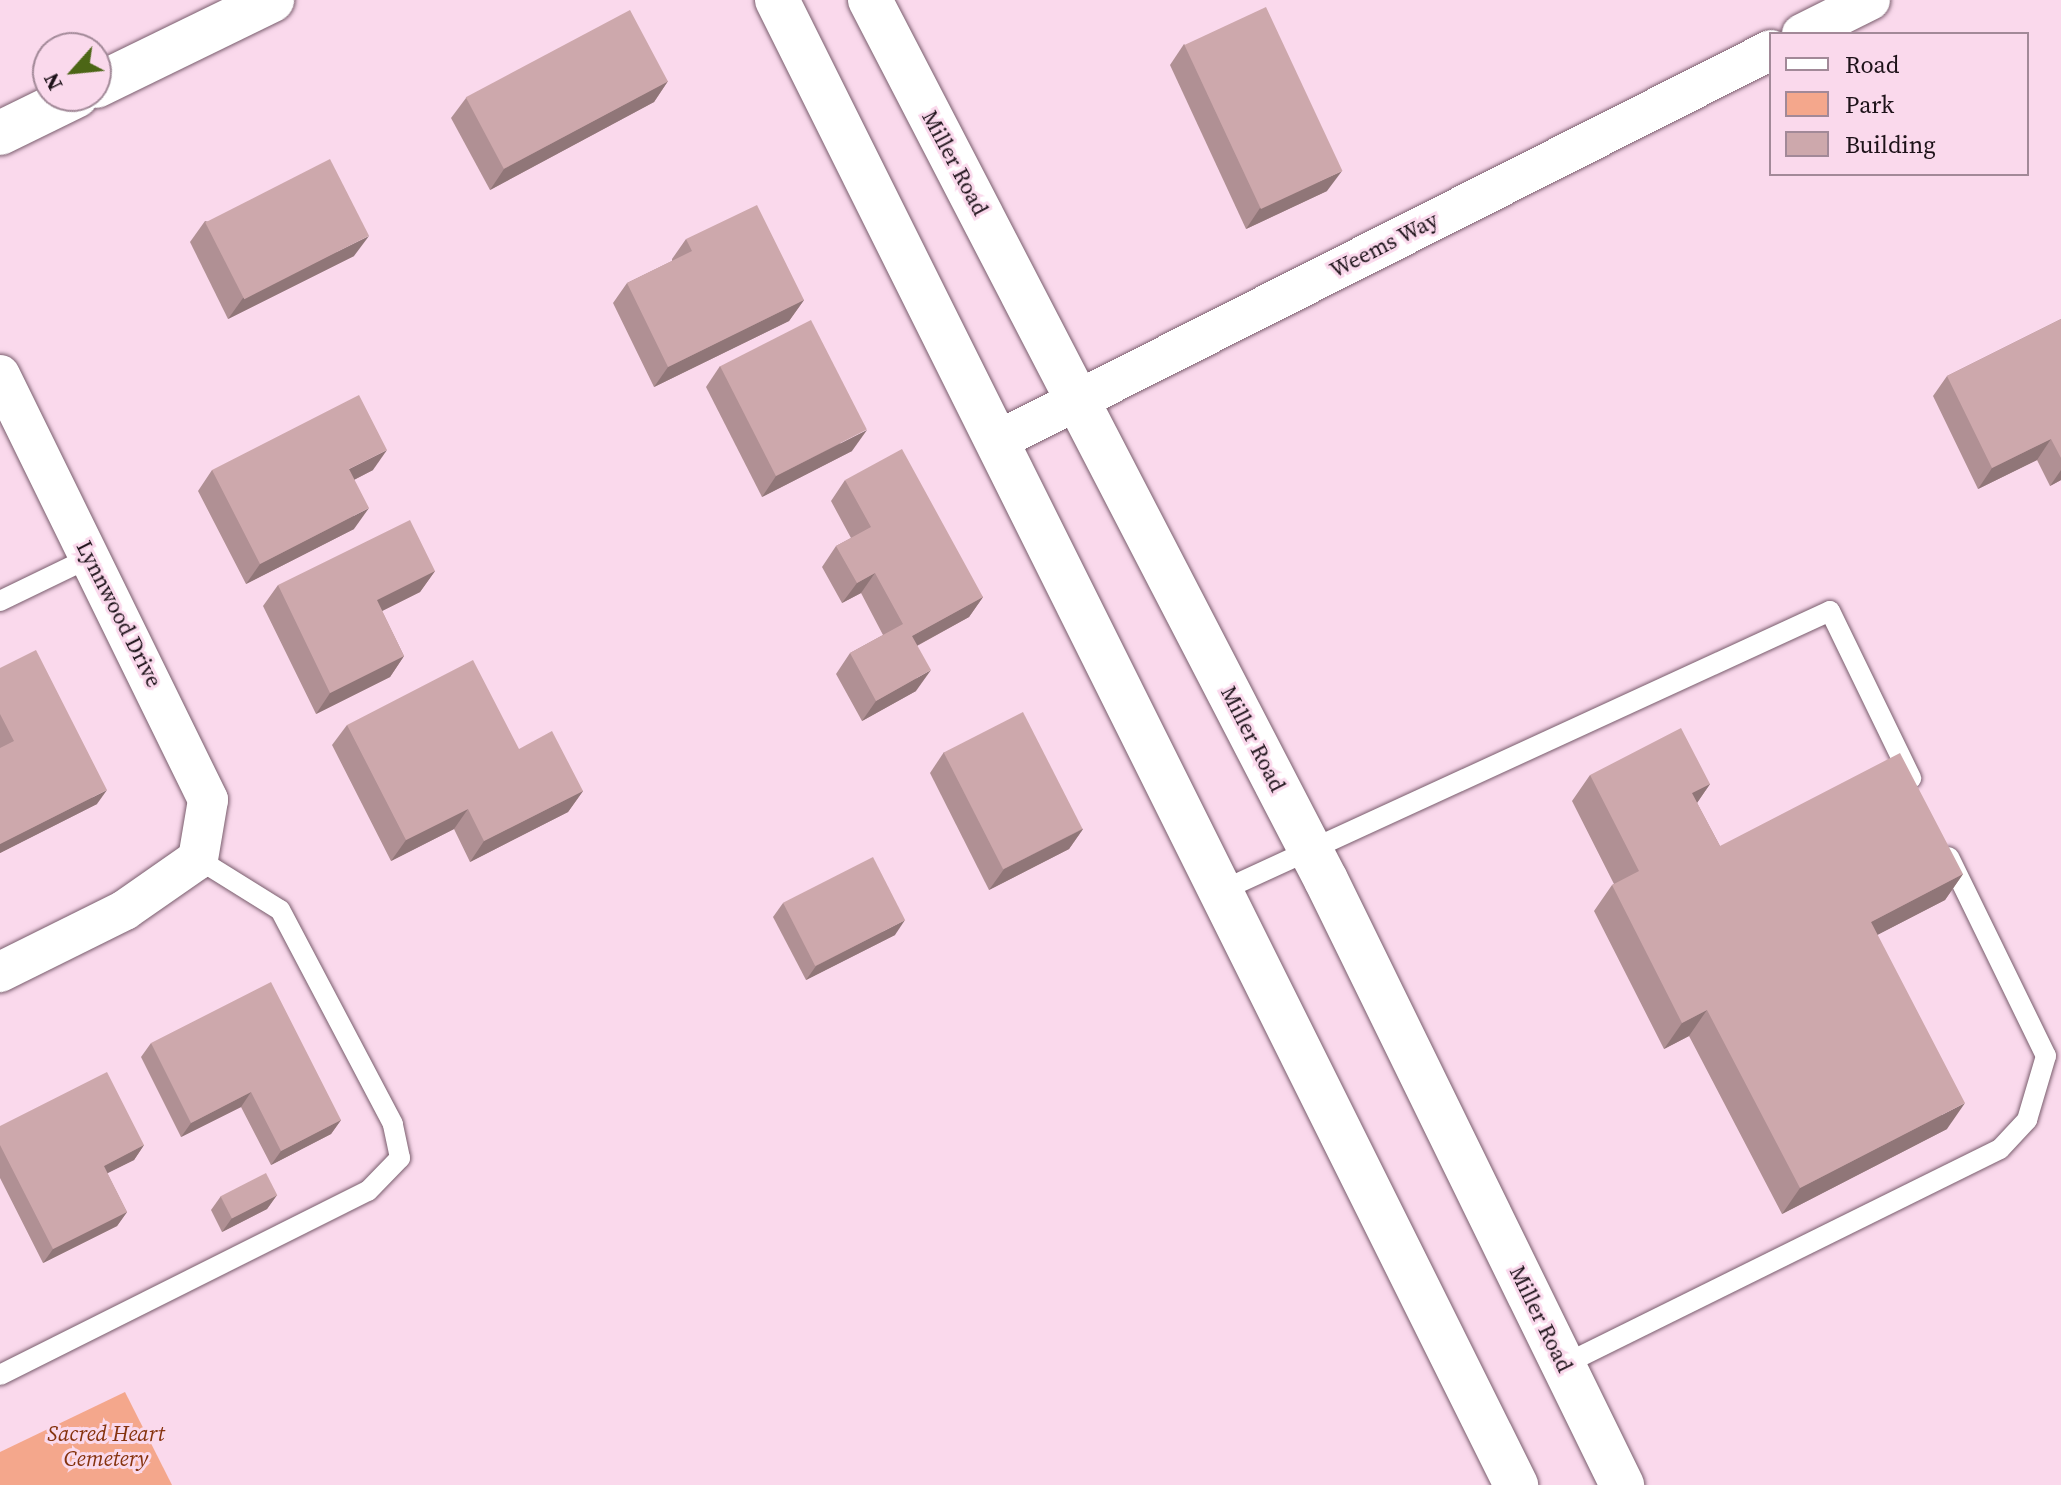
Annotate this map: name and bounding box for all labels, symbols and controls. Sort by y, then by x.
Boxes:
north arrow [32,32,112,112]
legend [1769,32,2029,176]
text: Road [1845,48,1899,81]
text: N [35,68,69,96]
text: Park [1845,88,1894,121]
street label: Miller Road [916,106,994,220]
text: Building [1845,128,1936,161]
street label: Weems Way [1325,206,1443,284]
street label: Lynnwood Drive [71,536,167,692]
street label: Miller Road [1215,682,1291,796]
street label: Miller Road [1504,1262,1578,1376]
park label: Sacred Heart Cemetery [47,1420,165,1472]

